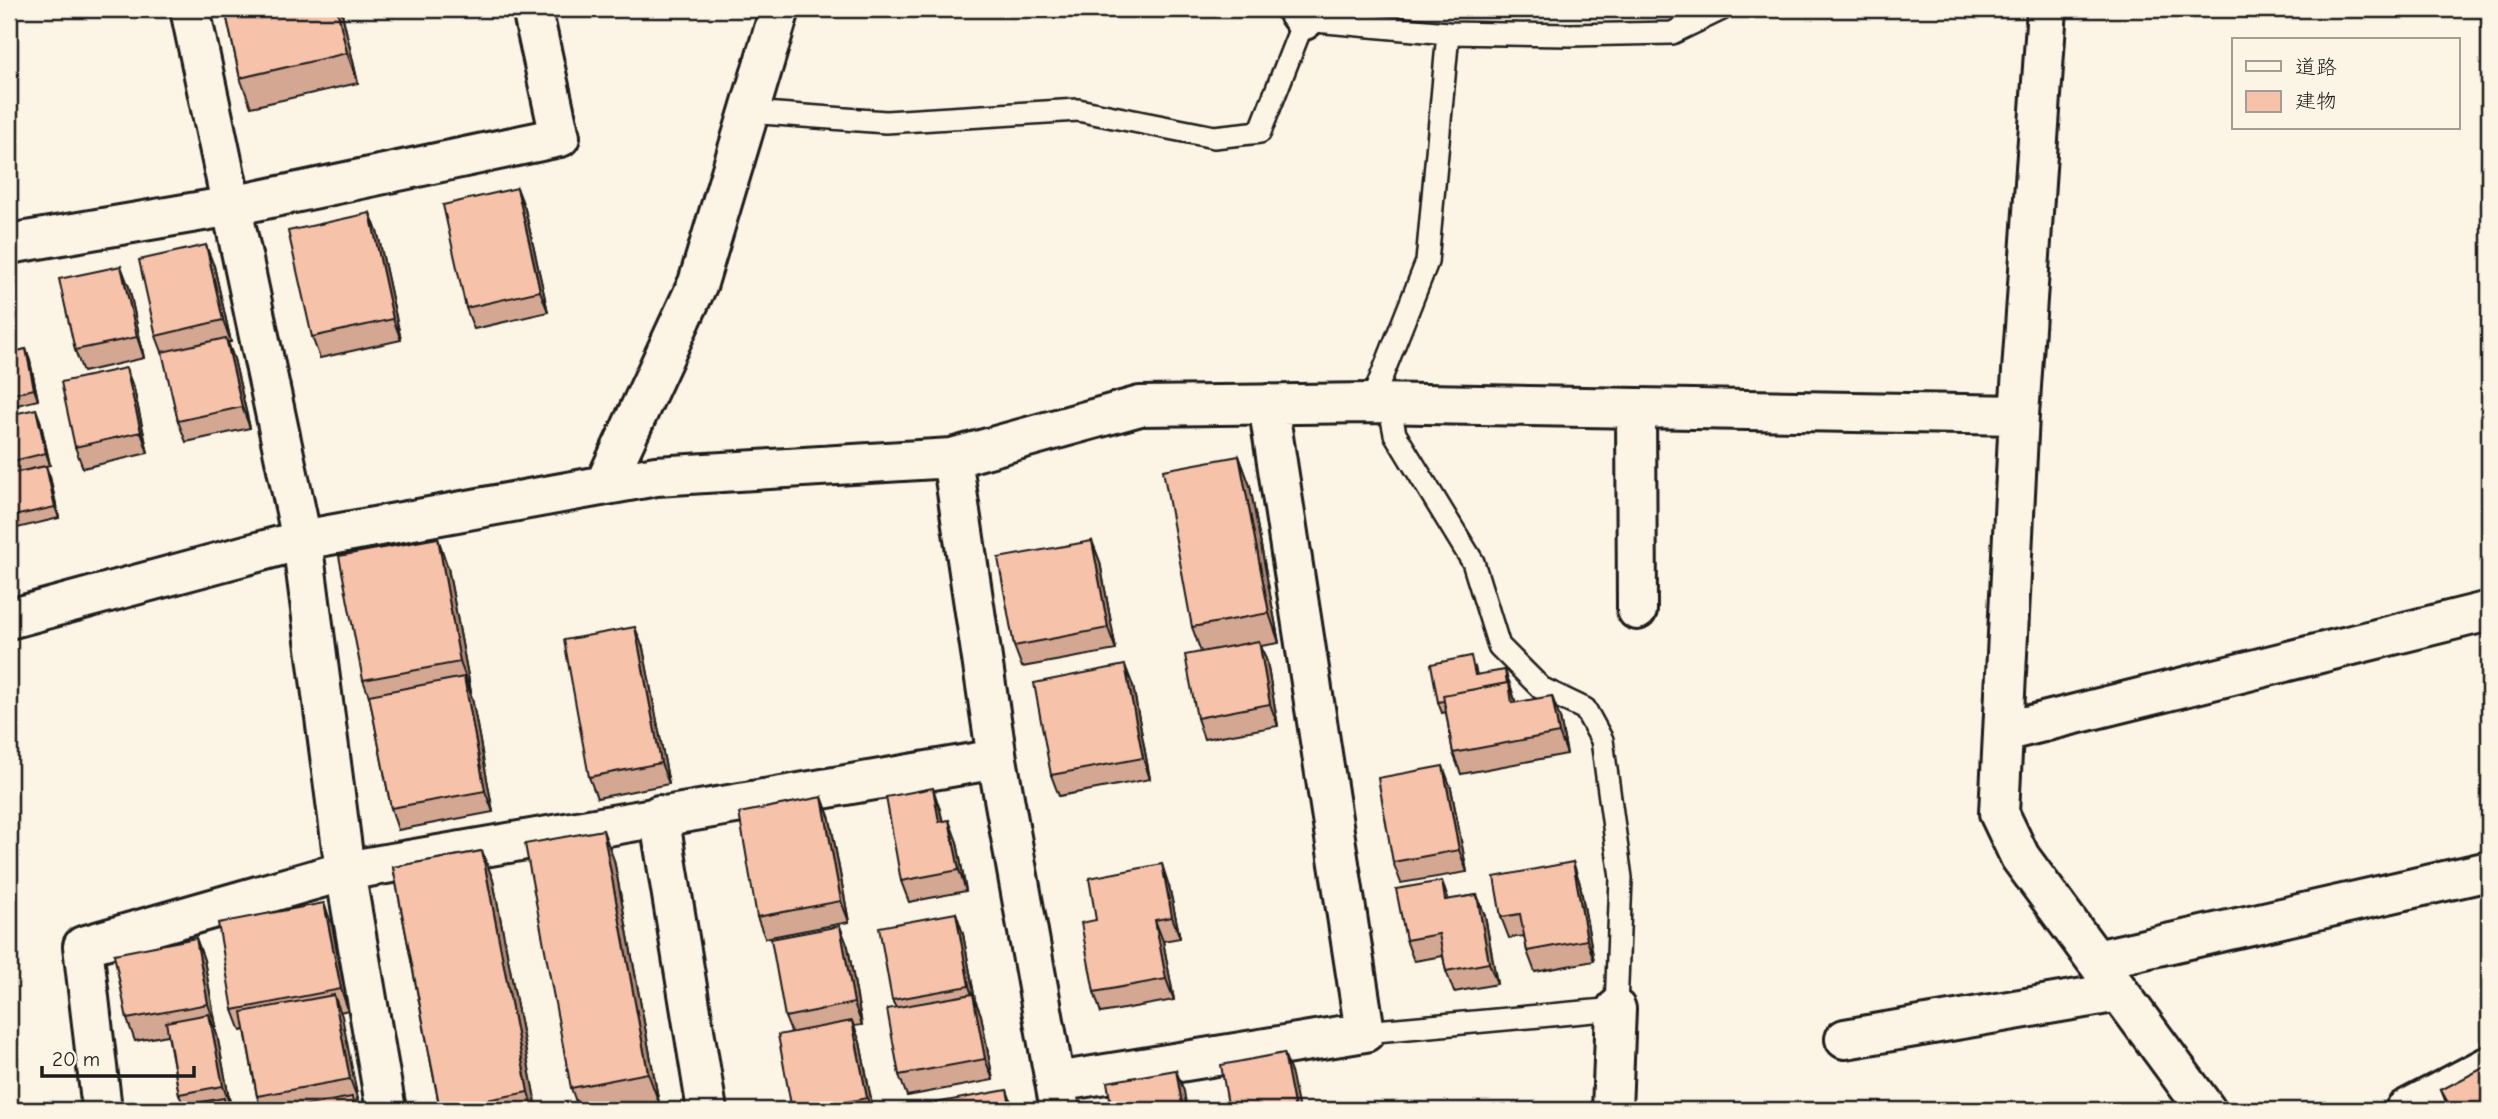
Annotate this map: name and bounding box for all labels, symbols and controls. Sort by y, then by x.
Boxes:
legend [2232,38,2460,130]
text: 道路 [2295,55,2337,79]
text: 建物 [2295,89,2337,113]
scale bar [42,1035,194,1079]
text: 20 m [52,1047,100,1071]

